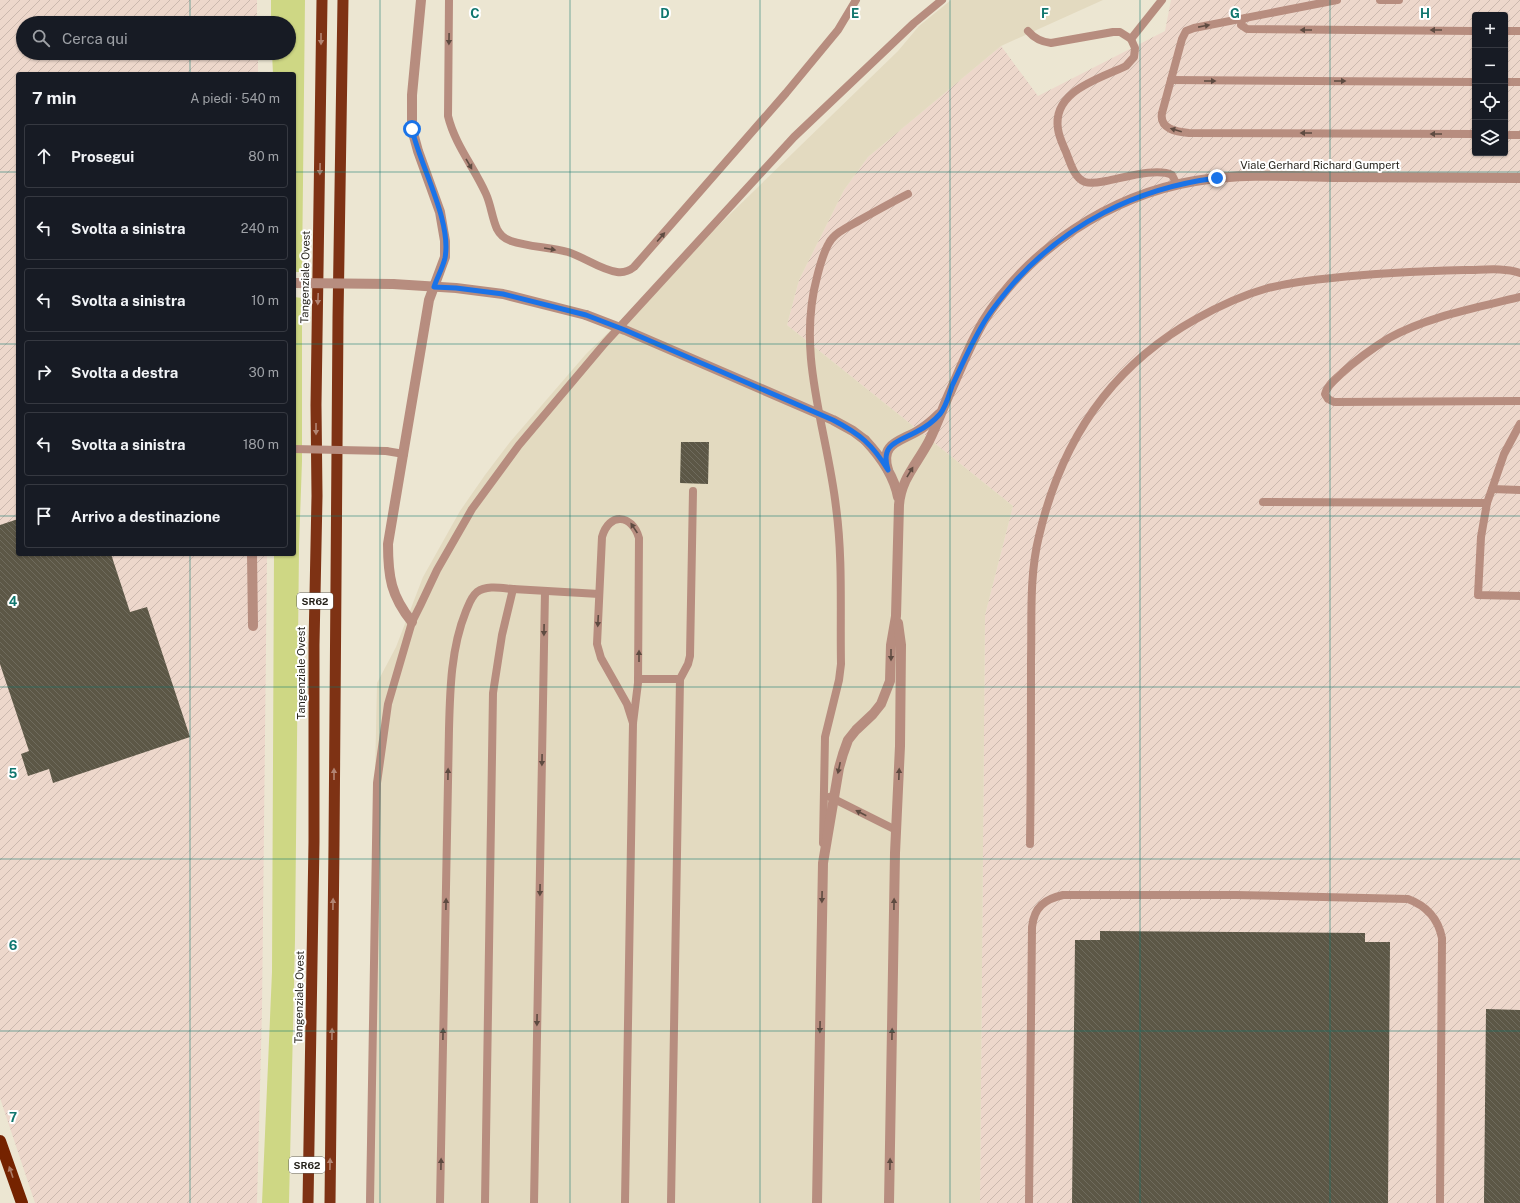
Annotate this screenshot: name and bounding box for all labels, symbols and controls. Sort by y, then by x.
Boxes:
text: C [470,6,480,21]
text: D [660,6,670,21]
text: E [851,6,859,21]
text: F [1041,6,1049,21]
text: G [1230,6,1240,21]
text: H [1420,6,1430,21]
map controls [1472,12,1508,156]
button: + [1472,12,1508,48]
search box [16,16,296,60]
one-way arrow [1198,23,1210,29]
icon: search [30,27,52,49]
one-way arrow [1299,27,1312,33]
one-way arrow [1429,27,1442,33]
text: Cerca qui [62,30,128,47]
one-way arrow [318,33,324,46]
one-way arrow [446,33,452,46]
button: − [1472,48,1508,84]
one-way arrow [1204,78,1217,84]
one-way arrow [1334,78,1347,84]
button: locate [1472,84,1508,120]
text: 7 min [32,88,76,108]
text: A piedi · 540 m [190,91,280,106]
route start [403,120,421,138]
button: layers [1472,120,1508,156]
one-way arrow [1170,127,1182,133]
one-way arrow [1299,130,1312,136]
one-way arrow [1429,131,1442,137]
icon: ahead [33,145,55,167]
text: Prosegui [71,148,134,165]
text: 80 m [248,149,279,164]
one-way arrow [466,158,473,170]
street label: Viale Gerhard Richard Gumpert [1240,159,1400,171]
one-way arrow [317,163,323,176]
route end [1208,169,1226,187]
icon: left [33,217,55,239]
text: Svolta a sinistra [71,220,185,237]
text: 240 m [241,221,279,236]
street label: Tangenziale Ovest [298,230,312,324]
one-way arrow [656,231,665,242]
one-way arrow [544,246,556,252]
icon: left [33,289,55,311]
text: Svolta a sinistra [71,292,185,309]
text: 10 m [251,293,279,308]
one-way arrow [314,293,321,305]
icon: right [33,361,55,383]
text: Svolta a destra [71,364,178,381]
text: 30 m [249,365,279,380]
one-way arrow [313,423,319,436]
icon: left [33,433,55,455]
text: Svolta a sinistra [71,436,185,453]
text: 180 m [243,437,279,452]
one-way arrow [907,466,914,478]
icon: arrive [33,505,55,527]
text: Arrivo a destinazione [71,508,220,525]
one-way arrow [630,522,638,533]
road number: SR62 [297,593,333,609]
text: 4 [9,594,18,609]
one-way arrow [595,615,601,628]
one-way arrow [541,624,547,637]
street label: Tangenziale Ovest [295,627,307,719]
one-way arrow [636,649,642,662]
one-way arrow [888,649,894,662]
one-way arrow [539,754,545,767]
one-way arrow [836,762,842,775]
text: 5 [9,766,18,781]
one-way arrow [331,767,337,780]
one-way arrow [445,767,451,780]
one-way arrow [895,768,902,780]
one-way arrow [856,810,867,816]
one-way arrow [536,884,543,896]
one-way arrow [819,891,825,904]
one-way arrow [330,897,336,910]
one-way arrow [891,897,897,910]
one-way arrow [442,898,449,910]
text: 6 [9,938,18,953]
street label: Tangenziale Ovest [292,950,306,1044]
one-way arrow [534,1014,540,1027]
one-way arrow [817,1021,823,1034]
one-way arrow [329,1027,335,1040]
one-way arrow [440,1027,446,1040]
one-way arrow [889,1027,895,1040]
text: 7 [9,1110,17,1125]
road number: SR62 [289,1157,325,1173]
one-way arrow [327,1157,333,1170]
one-way arrow [438,1157,444,1170]
one-way arrow [887,1157,893,1170]
one-way arrow [8,1166,14,1178]

